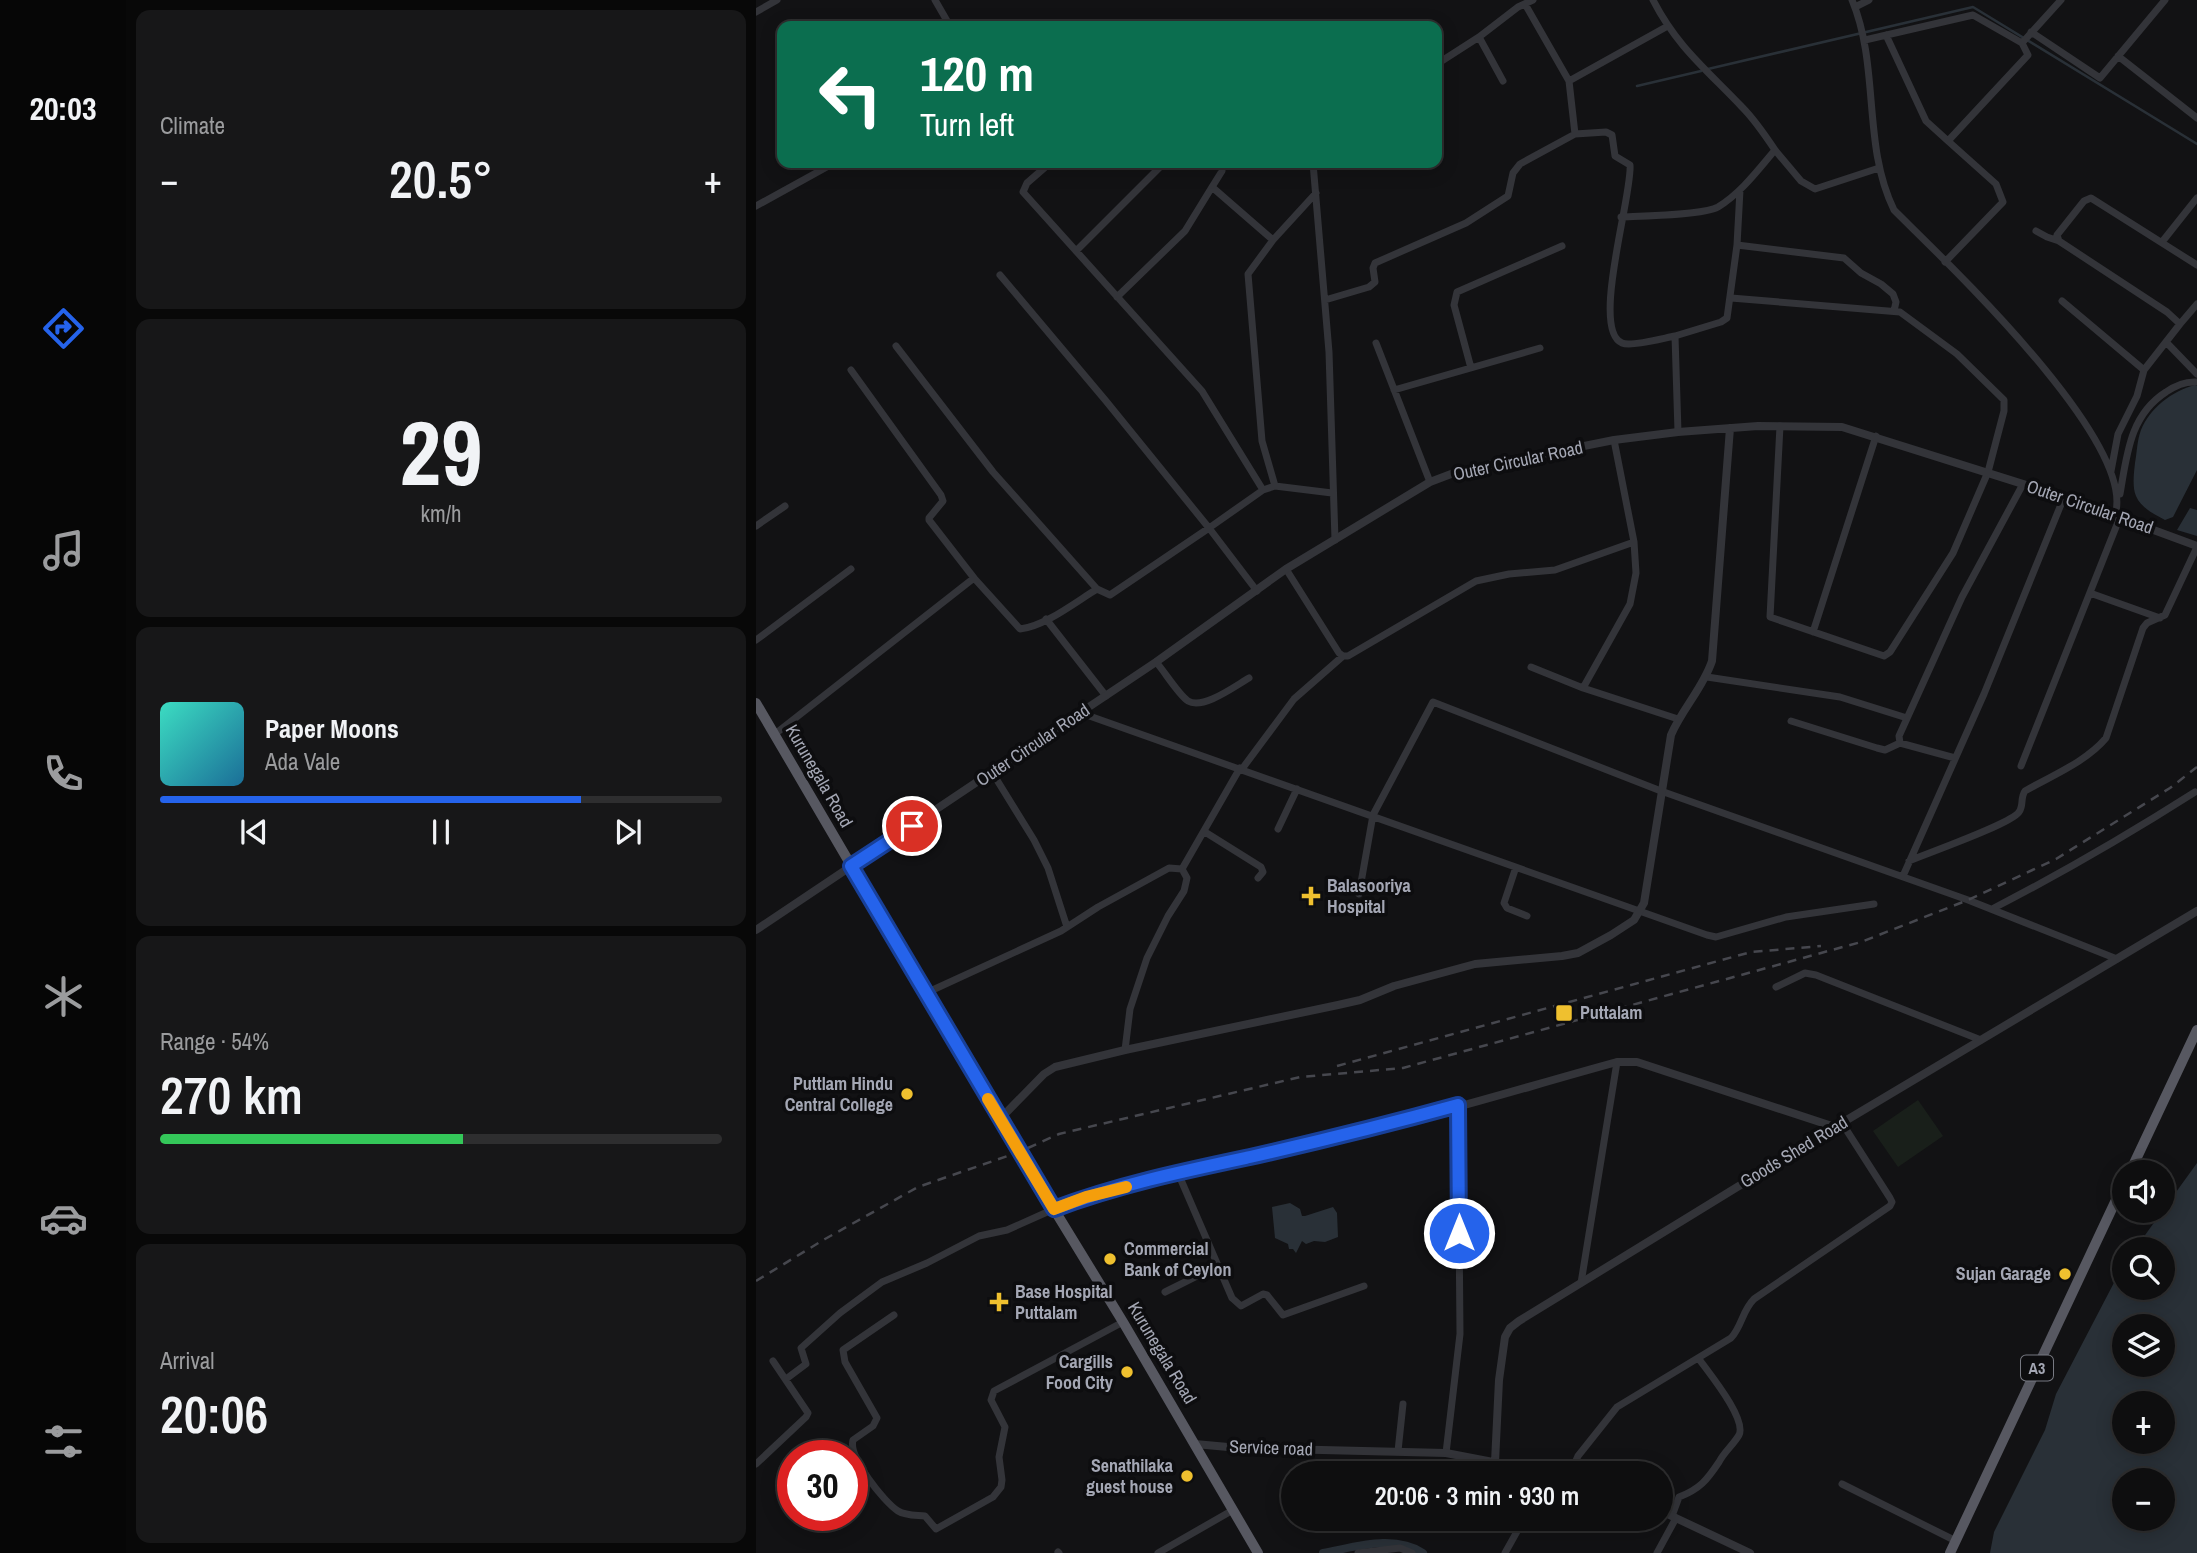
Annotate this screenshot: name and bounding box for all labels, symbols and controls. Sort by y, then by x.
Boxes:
text: 120 m [920,40,1034,106]
icon: left [805,49,896,140]
text: 20:03 [29,87,97,130]
text: Turn left [920,103,1014,146]
text: Climate [160,110,225,141]
text: 20.5° [389,144,493,214]
text: − [160,154,178,205]
text: + [704,154,722,205]
icon: directions [39,304,88,353]
text: 29 [400,391,483,513]
street label: Outer Circular Road [1451,435,1585,486]
street label: Outer Circular Road [2024,473,2157,540]
text: km/h [421,498,461,529]
icon: music [39,526,88,575]
street label: Outer Circular Road [971,697,1094,792]
text: Paper Moons [265,711,399,746]
street label: Kurunegala Road [780,720,859,832]
text: Ada Vale [265,746,340,777]
icon: phone [39,749,88,798]
pin [882,796,942,856]
icon: arrive [893,807,931,845]
icon: previous [235,813,273,851]
icon: pause [422,813,460,851]
icon: next [609,813,647,851]
place label: Balasooriya Hospital [1327,873,1411,919]
marker: Balasooriya Hospital [1301,886,1321,906]
icon: climate [39,972,88,1021]
place label: Puttalam [1580,1000,1642,1025]
marker: Puttalam [1554,1003,1574,1023]
text: Range · 54% [160,1026,269,1057]
text: 270 km [160,1060,303,1130]
place label: Puttlam Hindu Central College [785,1071,893,1117]
marker: Puttlam Hindu Central College [899,1086,915,1102]
street label: Goods Shed Road [1735,1110,1852,1194]
map controls [2112,1160,2175,1531]
button: sound [2112,1160,2175,1223]
icon: car [39,1194,88,1243]
position arrow [1422,1196,1496,1270]
place label: Commercial Bank of Ceylon [1124,1236,1231,1282]
button: search [2112,1237,2175,1300]
marker: Commercial Bank of Ceylon [1102,1251,1118,1267]
place label: Sujan Garage [1956,1261,2051,1286]
marker: Sujan Garage [2057,1266,2073,1282]
place label: Base Hospital Puttalam [1015,1279,1113,1325]
marker: Base Hospital Puttalam [989,1292,1009,1312]
street label: Kurunegala Road [1122,1297,1203,1408]
button: layers [2112,1314,2175,1377]
text: Arrival [160,1345,215,1376]
place label: Cargills Food City [1046,1349,1114,1395]
road number: A3 [2021,1356,2053,1380]
marker: Cargills Food City [1119,1364,1135,1380]
text: 20:06 [160,1379,268,1449]
button: + [2112,1391,2175,1454]
icon: filters [39,1417,88,1466]
street label: Service road [1229,1434,1313,1461]
speed limit sign: 30 [777,1440,868,1531]
place label: Senathilaka guest house [1086,1453,1174,1499]
marker: Senathilaka guest house [1179,1468,1195,1484]
button: − [2112,1468,2175,1531]
text: 20:06 · 3 min · 930 m [1375,1478,1579,1513]

